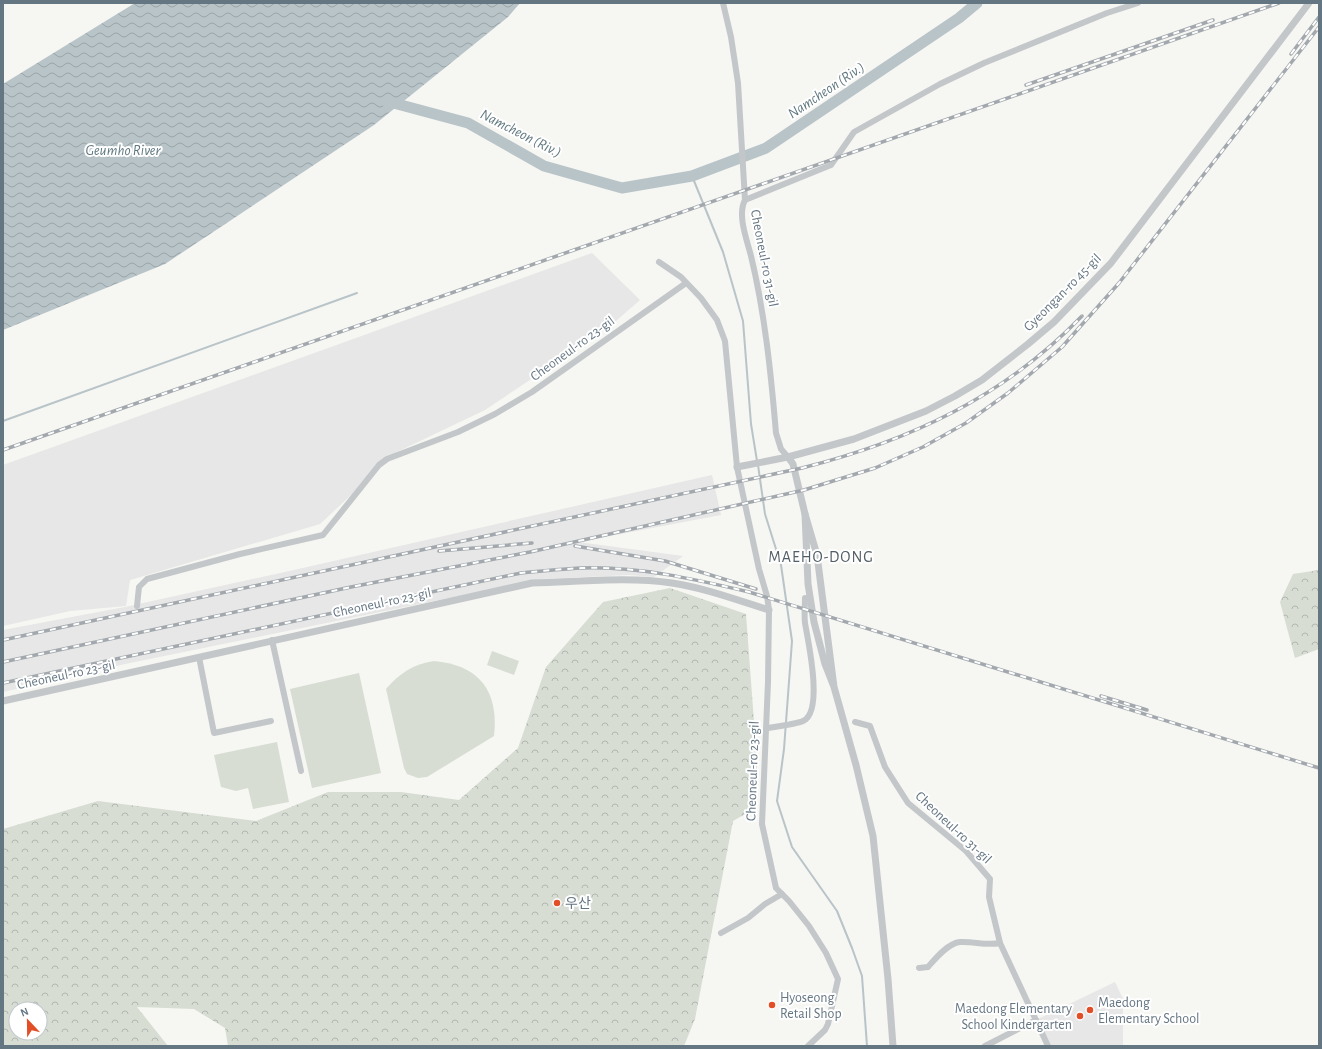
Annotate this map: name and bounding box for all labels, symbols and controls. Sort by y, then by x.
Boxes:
water label: Namcheon (Riv.) [785,59,867,121]
water label: Namcheon (Riv.) [478,107,564,160]
water label: Geumho River [86,143,162,158]
street label: Cheoneul-ro 31-gil [748,208,780,308]
street label: Gyeongan-ro 45-gil [1021,251,1104,334]
street label: Cheoneul-ro 23-gil [528,314,617,384]
district label: MAEHO-DONG [768,549,874,565]
street label: Cheoneul-ro 23-gil [332,586,433,620]
street label: Cheoneul-ro 23-gil [16,658,117,692]
street label: Cheoneul-ro 23-gil [744,721,762,821]
street label: Cheoneul-ro 31-gil [913,789,994,866]
place label: 우산 [565,896,591,911]
marker: 우산 [552,898,562,908]
place label: Hyoseong Retail Shop [780,991,842,1021]
place label: Maedong Elementary School [1098,996,1200,1026]
marker: Hyoseong Retail Shop [767,1000,777,1010]
north arrow [8,1001,48,1041]
place label: Maedong Elementary School Kindergarten [955,1002,1072,1032]
marker: Maedong Elementary School [1085,1005,1095,1015]
text: N [19,1006,30,1019]
marker: Maedong Elementary School Kindergarten [1075,1011,1085,1021]

